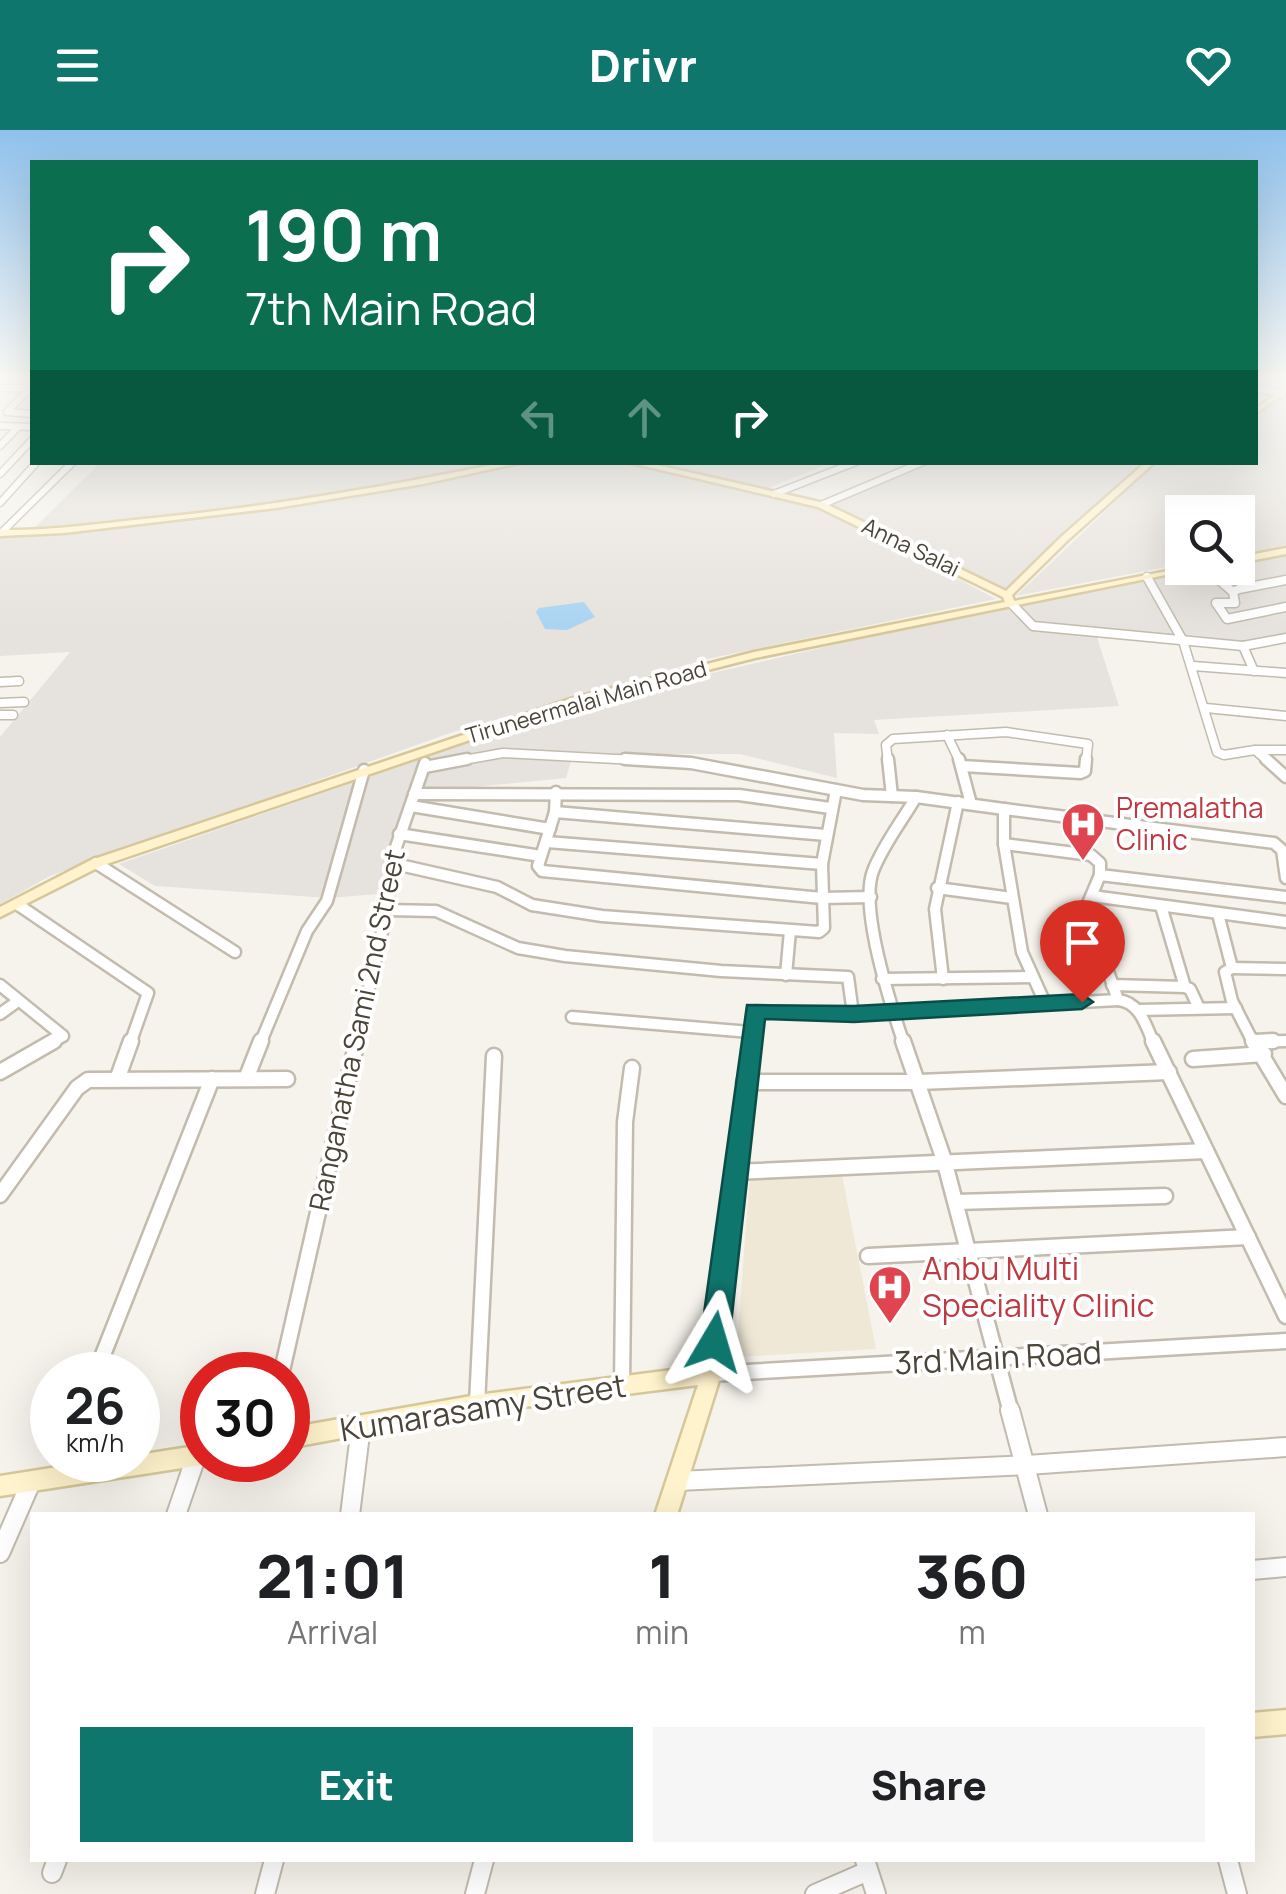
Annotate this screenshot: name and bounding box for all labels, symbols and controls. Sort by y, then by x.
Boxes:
text: Drivr [589,34,697,96]
icon: menu [50,38,105,93]
icon: heart [1181,38,1236,93]
text: 190 m [245,186,442,282]
icon: right [80,200,210,330]
text: 7th Main Road [245,277,537,339]
icon: left [512,390,567,445]
icon: ahead [617,390,672,445]
icon: right [722,390,777,445]
map controls [1165,495,1255,585]
button: search [1165,495,1255,585]
street label: Anna Salai [857,511,965,583]
street label: Tiruneermalai Main Road [462,653,710,751]
place label: Premalatha Clinic [1116,788,1263,858]
hospital icon: Premalatha Clinic [1060,801,1106,862]
street label: Ranganatha Sami 2nd Street [299,845,413,1214]
pin [1040,900,1125,1003]
icon: arrive [1055,915,1110,970]
place label: Anbu Multi Speciality Clinic [922,1246,1154,1327]
hospital icon: Anbu Multi Speciality Clinic [867,1264,913,1325]
position arrow [662,1290,766,1394]
street label: 3rd Main Road [893,1330,1103,1384]
speed limit sign: 30 [180,1352,310,1482]
street label: Kumarasamy Street [337,1363,629,1451]
text: 26 [65,1371,125,1439]
text: km/h [66,1425,124,1460]
text: 21:01 [256,1534,409,1616]
text: 1 [649,1534,676,1616]
text: 360 [915,1534,1029,1616]
text: Arrival [287,1610,378,1654]
text: min [635,1610,689,1654]
text: m [958,1610,986,1654]
button: Exit [80,1727,633,1842]
button: Share [653,1727,1205,1842]

